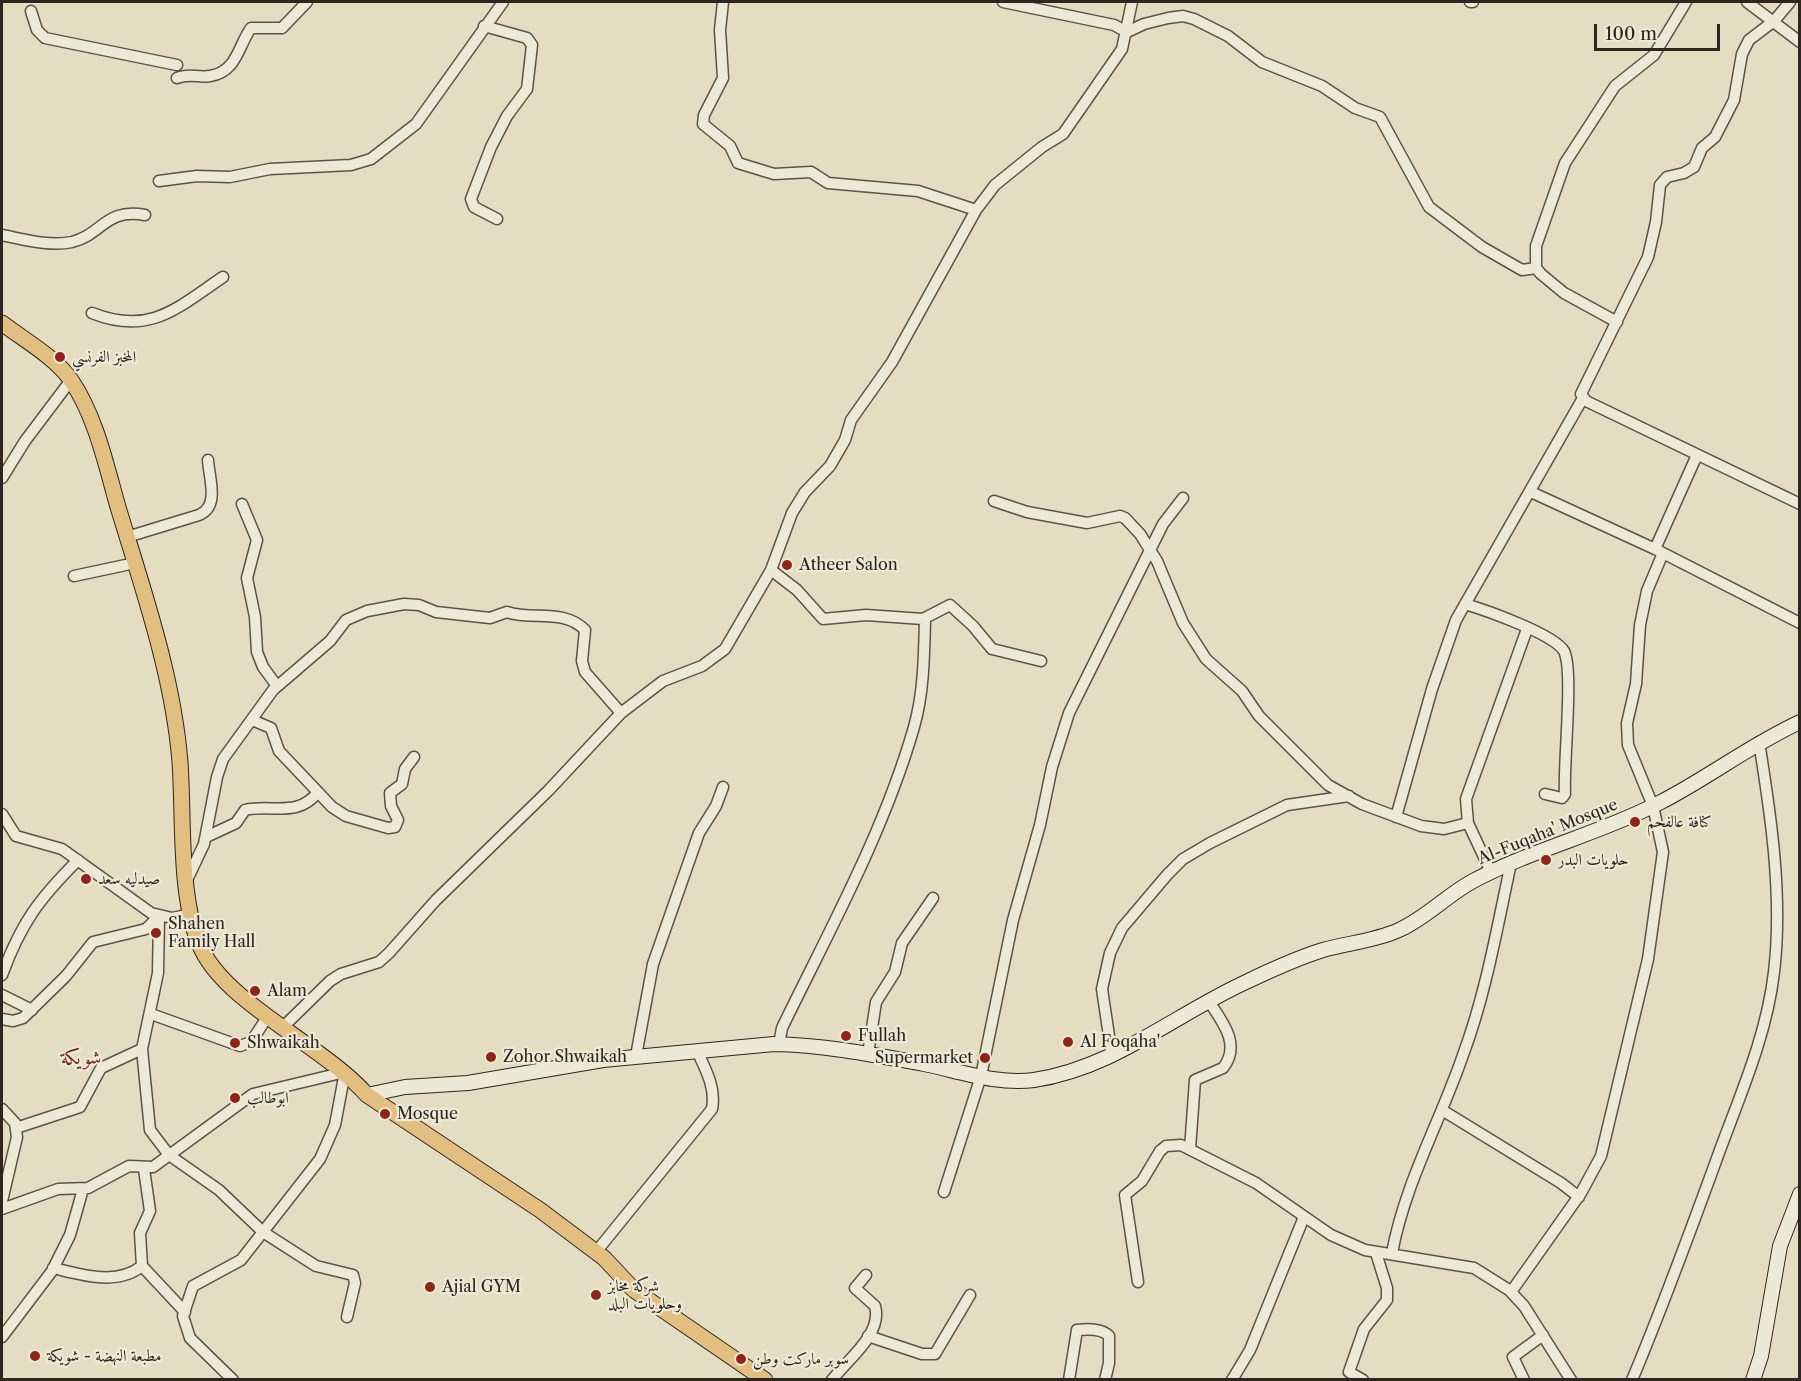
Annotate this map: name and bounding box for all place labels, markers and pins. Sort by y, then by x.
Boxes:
place label: المخبز الفرنسي [72,347,136,367]
marker: المخبز الفرنسي [53,350,67,364]
place label: Atheer Salon [799,555,898,575]
marker: Atheer Salon [780,558,794,572]
place label: كنافة عالفحم [1647,812,1712,832]
marker: كنافة عالفحم [1628,815,1642,829]
place label: حلويات البدر [1558,850,1629,870]
marker: حلويات البدر [1539,853,1553,867]
place label: صيدليه سعد [98,869,160,889]
marker: صيدليه سعد [79,872,93,886]
place label: Shahen Family Hall [168,914,255,952]
marker: Shahen Family Hall [149,926,163,940]
place label: Alam [267,981,307,1001]
marker: Alam [248,984,262,998]
place label: Fullah [858,1026,906,1046]
marker: Fullah [839,1029,853,1043]
place label: Al Foqaha' [1080,1032,1160,1052]
place label: Shwaikah [247,1033,320,1053]
marker: Al Foqaha' [1061,1035,1075,1049]
marker: Shwaikah [228,1036,242,1050]
place label: Zohor Shwaikah [503,1047,627,1067]
place label: Supermarket [875,1048,973,1068]
marker: Zohor Shwaikah [484,1050,498,1064]
marker: Supermarket [978,1051,992,1065]
place label: ابوطالب [247,1088,289,1108]
marker: ابوطالب [228,1091,242,1105]
place label: Mosque [397,1104,458,1124]
marker: Mosque [378,1107,392,1121]
place label: شركة مخابز وحلويات البلد [608,1276,682,1314]
place label: Ajial GYM [442,1277,521,1297]
marker: Ajial GYM [423,1280,437,1294]
marker: شركة مخابز وحلويات البلد [589,1288,603,1302]
place label: مطبعة النهضة - شويكة [47,1346,162,1366]
marker: مطبعة النهضة - شويكة [28,1349,42,1363]
place label: سوبر ماركت وطن [753,1349,849,1369]
marker: سوبر ماركت وطن [734,1352,748,1366]

